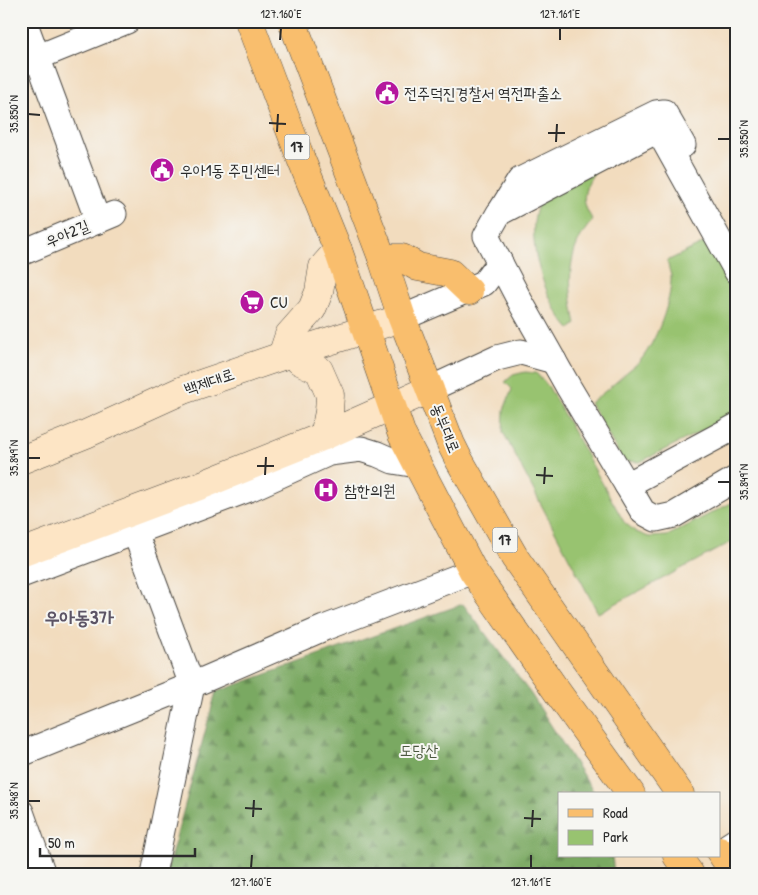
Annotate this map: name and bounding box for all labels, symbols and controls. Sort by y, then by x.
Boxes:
text: 127.160°E [260,5,302,22]
text: 127.161°E [540,5,581,22]
public building icon: 전주덕진경찰서 역전파출소 [374,80,400,106]
place label: 전주덕진경찰서 역전파출소 [404,82,562,104]
text: 35.850°N [5,95,22,133]
text: 35.850°N [735,120,752,158]
road number: 17 [284,134,310,160]
public building icon: 우아1동 주민센터 [149,157,175,183]
place label: 우아1동 주민센터 [180,159,280,181]
street label: 우아2길 [41,214,93,252]
supermarket icon: CU [239,289,265,315]
place label: CU [270,291,288,313]
street label: 백제대로 [181,362,237,400]
street label: 동부대로 [426,400,466,456]
text: 35.849°N [5,440,22,476]
text: 35.849°N [735,464,752,500]
hospital icon: 참한의원 [313,477,339,503]
place label: 참한의원 [344,479,396,501]
road number: 17 [492,528,518,552]
district label: 우아동3가 [44,604,115,630]
park label: 도당산 [400,739,438,761]
text: 35.848°N [5,782,22,820]
legend [558,792,720,858]
text: Road [603,802,628,823]
scale bar [40,825,195,857]
text: Park [603,826,628,847]
text: 50 m [48,832,75,853]
text: 127.160°E [230,873,272,890]
text: 127.161°E [511,873,552,890]

